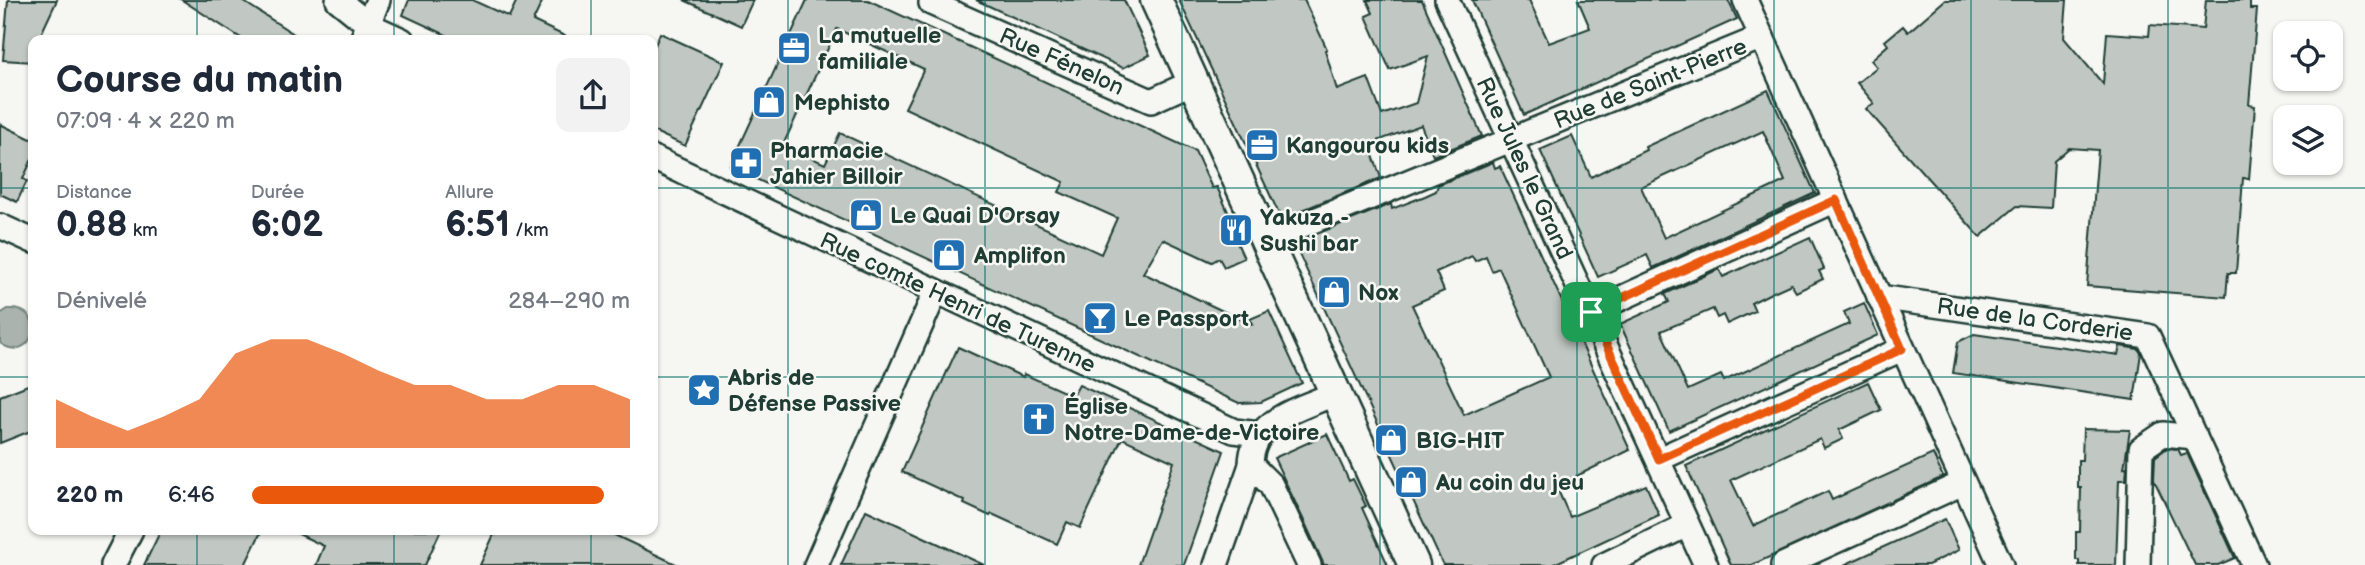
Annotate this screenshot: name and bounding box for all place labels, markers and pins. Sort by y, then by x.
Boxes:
place label: La mutuelle familiale [818,22,941,76]
office icon: La mutuelle familiale [775,29,813,67]
shop icon: Mephisto [750,83,788,121]
place label: Mephisto [794,89,890,117]
office icon: Kangourou kids [1243,126,1281,164]
place label: Kangourou kids [1286,132,1449,160]
place label: Pharmacie Jahier Billoir [770,137,904,191]
pharmacy icon: Pharmacie Jahier Billoir [727,144,765,182]
shop icon: Le Quai D'Orsay [847,196,885,234]
place label: Le Quai D'Orsay [890,202,1060,230]
place label: Yakuza - Sushi bar [1260,204,1359,258]
restaurant icon: Yakuza - Sushi bar [1217,211,1255,249]
shop icon: Amplifon [930,236,968,274]
place label: Amplifon [973,242,1066,270]
shop icon: Nox [1315,273,1353,311]
place label: Nox [1358,279,1399,307]
pin [1561,282,1621,342]
bar icon: Le Passport [1081,299,1119,337]
place label: Le Passport [1124,305,1249,333]
place label: Abris de Défense Passive [727,364,901,418]
place icon: Abris de Défense Passive [685,371,723,409]
place label: Église Notre-Dame-de-Victoire [1064,392,1319,447]
church icon: Église Notre-Dame-de-Victoire [1020,400,1058,438]
shop icon: BIG-HIT [1372,421,1410,459]
place label: BIG-HIT [1416,427,1504,455]
shop icon: Au coin du jeu [1392,463,1430,501]
place label: Au coin du jeu [1435,469,1584,497]

